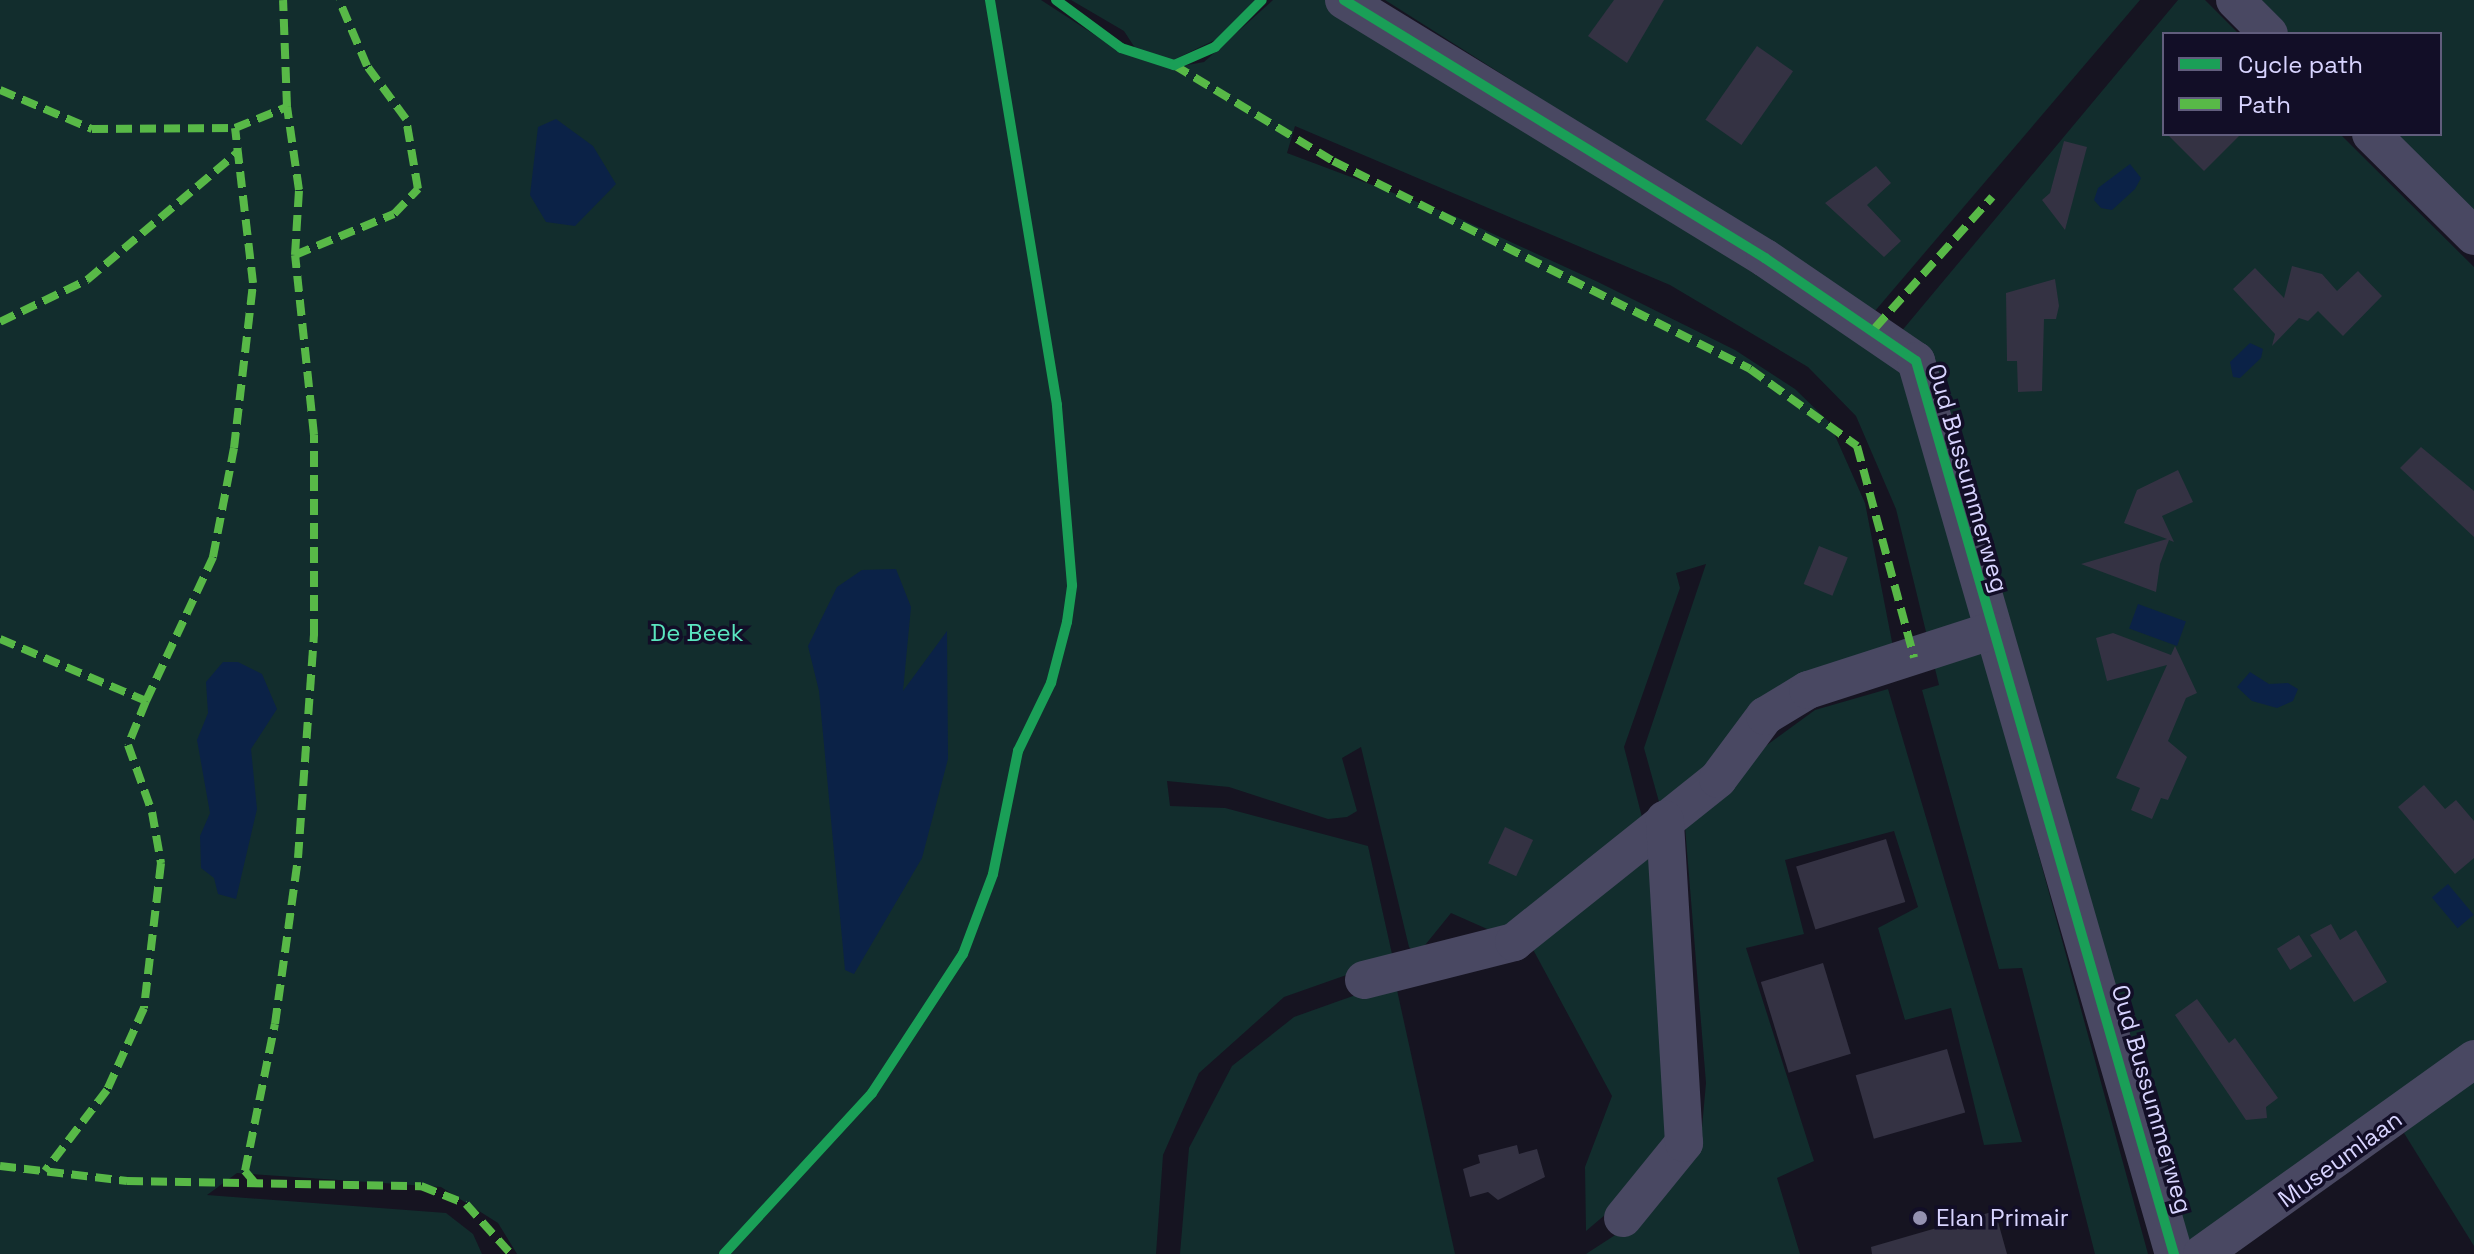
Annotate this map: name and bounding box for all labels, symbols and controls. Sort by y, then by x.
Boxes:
legend [2162,32,2442,136]
text: Cycle path [2238,49,2363,80]
text: Path [2238,89,2291,120]
street label: Oud Bussummerweg [1922,361,2014,595]
park label: De Beek [650,619,744,647]
street label: Oud Bussummerweg [2106,982,2198,1216]
street label: Museumlaan [2273,1104,2407,1214]
place label: Elan Primair [1936,1204,2069,1232]
marker: Elan Primair [1911,1209,1929,1227]

